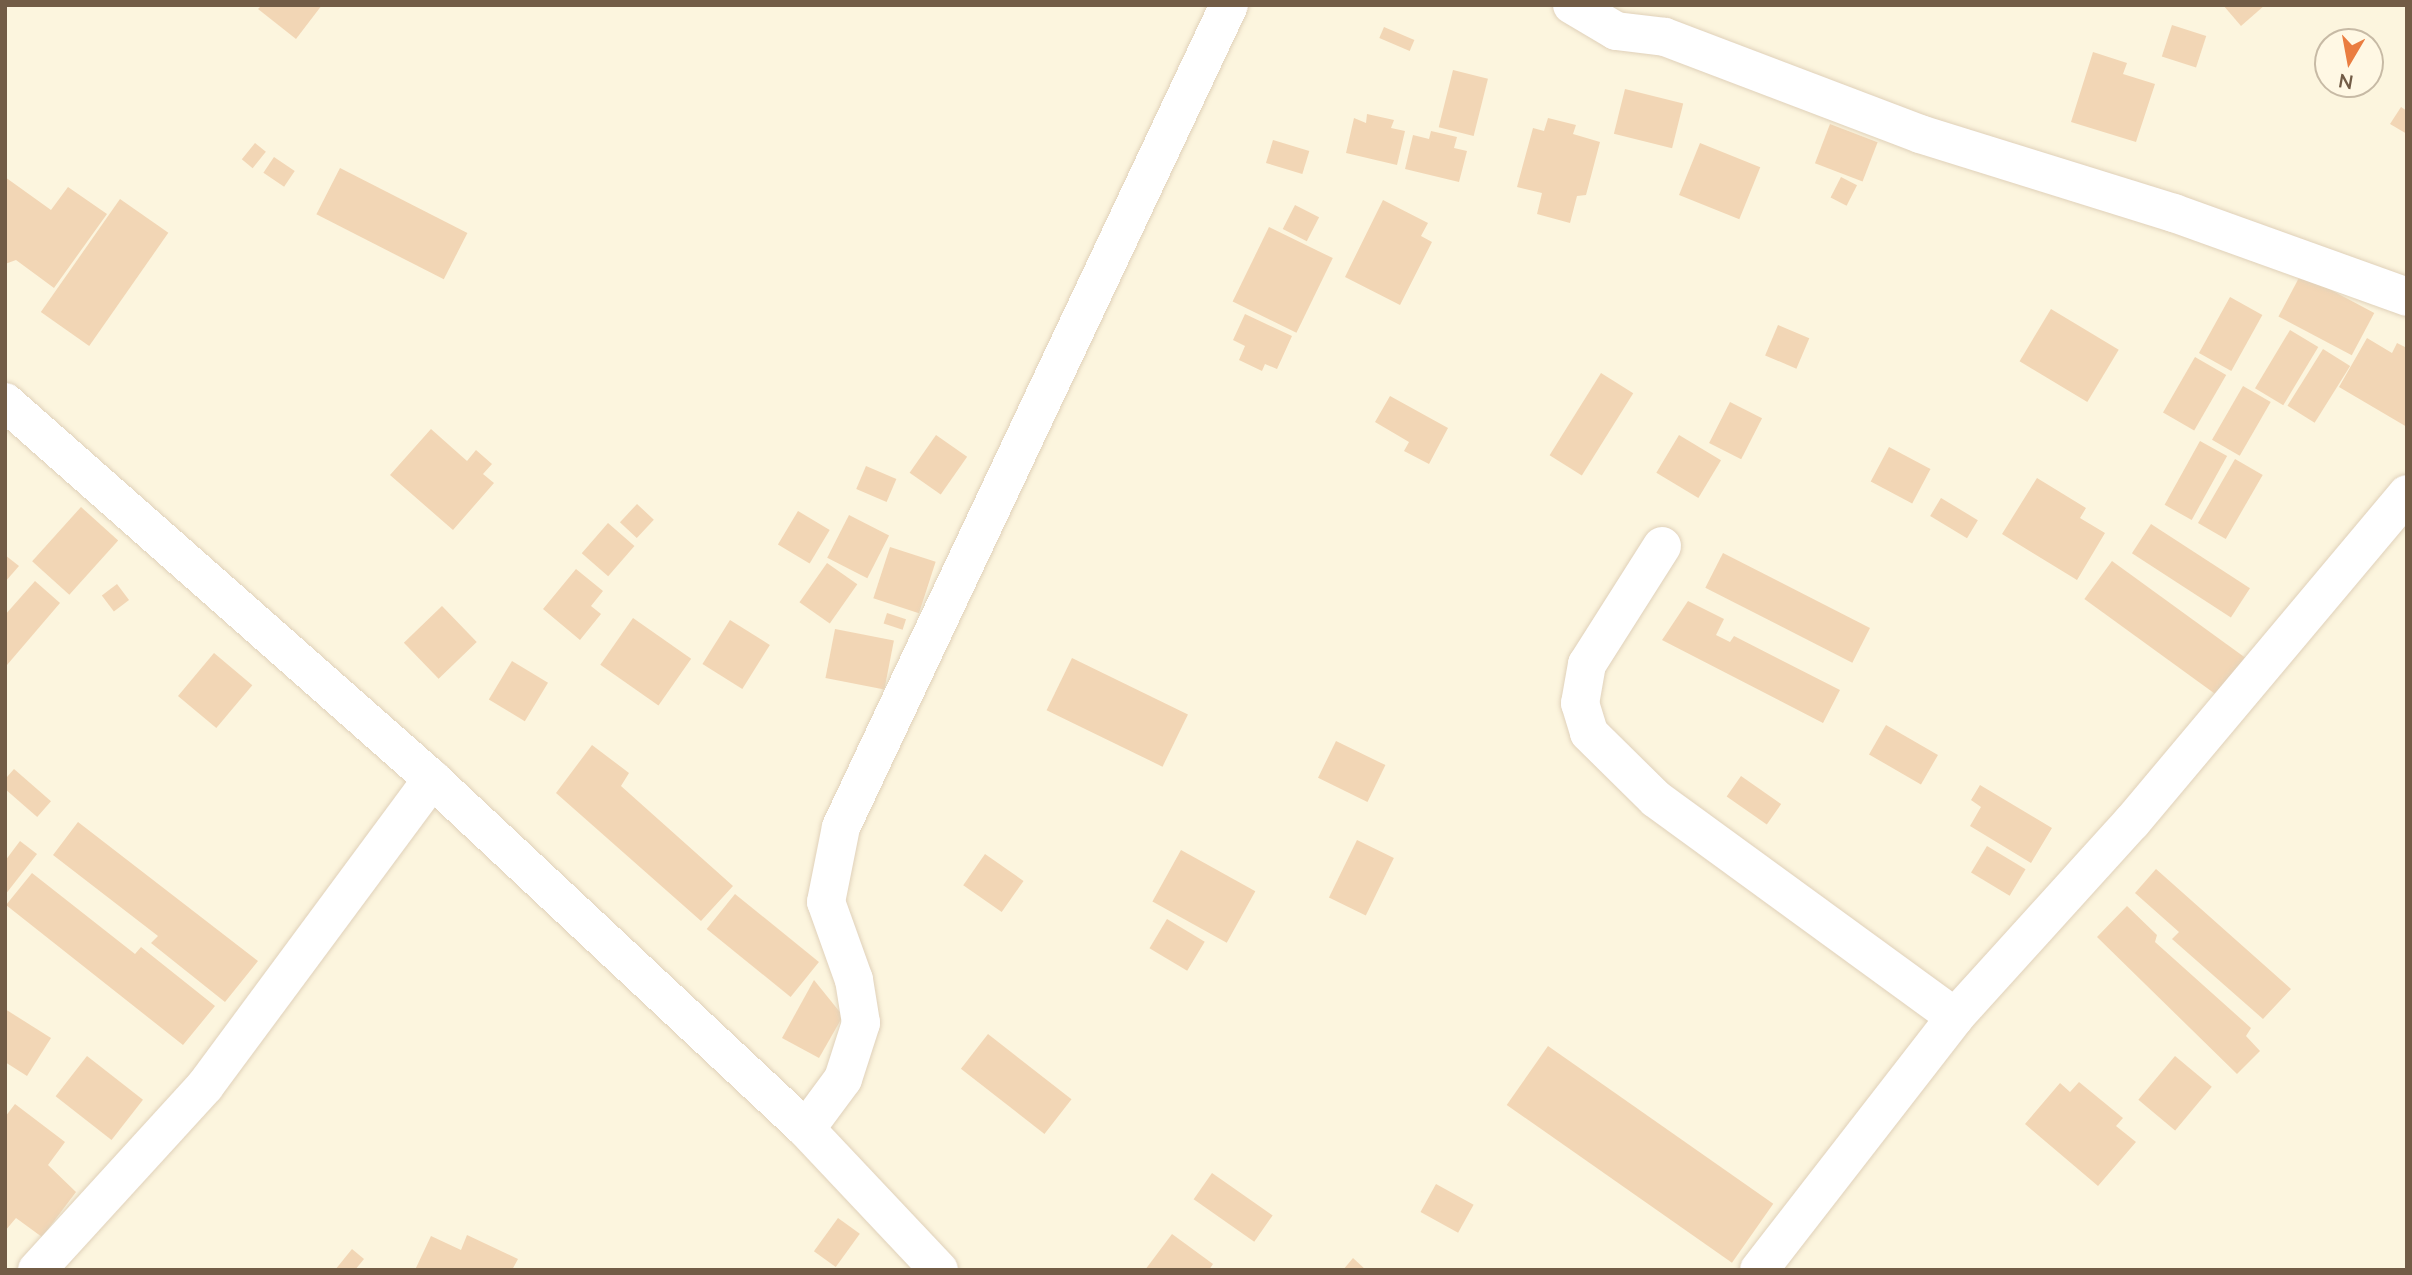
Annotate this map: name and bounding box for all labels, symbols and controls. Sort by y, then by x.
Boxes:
north arrow [2314,28,2384,98]
text: N [2336,70,2355,95]

